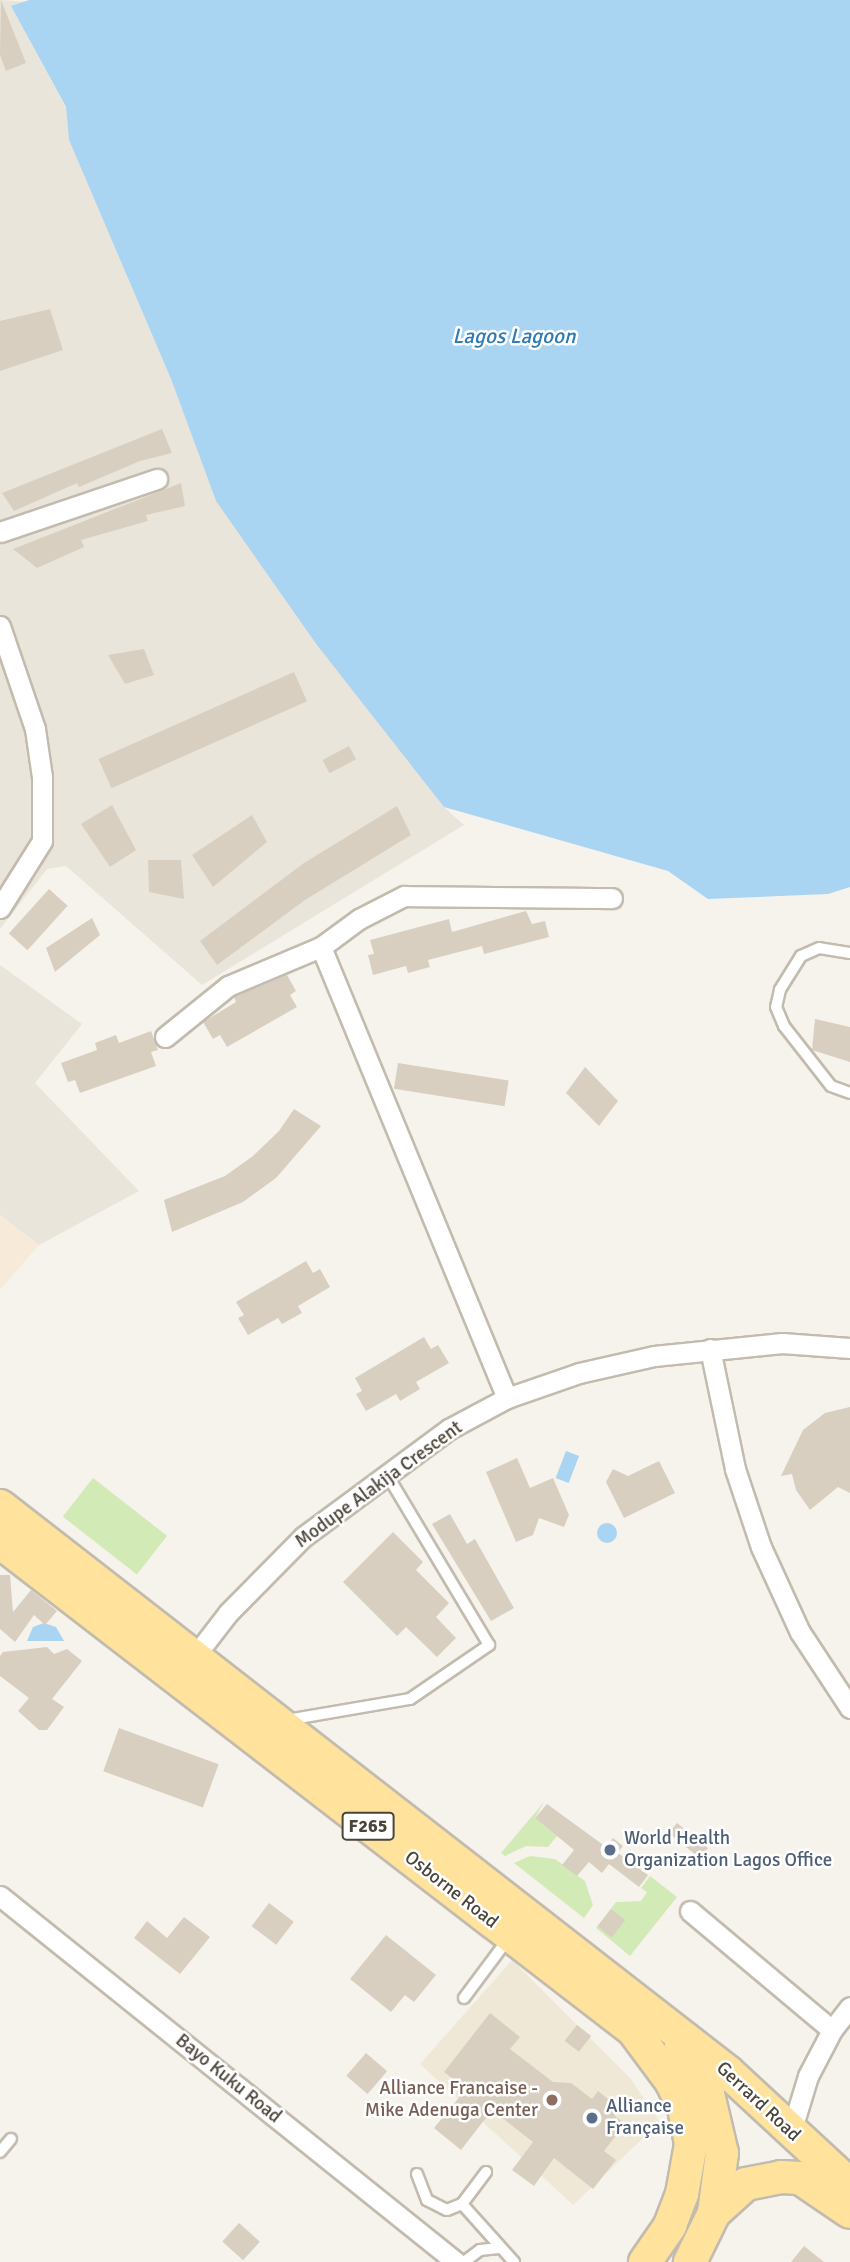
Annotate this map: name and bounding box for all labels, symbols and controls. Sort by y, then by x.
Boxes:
water label: Lagos Lagoon [453,323,575,349]
street label: Modupe Alakija Crescent [291,1417,467,1553]
road number: F265 [340,1812,396,1840]
place label: World Health Organization Lagos Office [624,1828,832,1872]
marker: World Health Organization Lagos Office [602,1842,618,1858]
street label: Osborne Road [400,1846,502,1934]
street label: Bayo Kuku Road [171,2029,285,2129]
street label: Gerrard Road [711,2057,805,2147]
place label: Alliance Francaise - Mike Adenuga Center [365,2078,538,2122]
marker: Alliance Francaise - Mike Adenuga Center [544,2092,560,2108]
place label: Alliance Française [606,2096,684,2140]
marker: Alliance Française [584,2110,600,2126]

